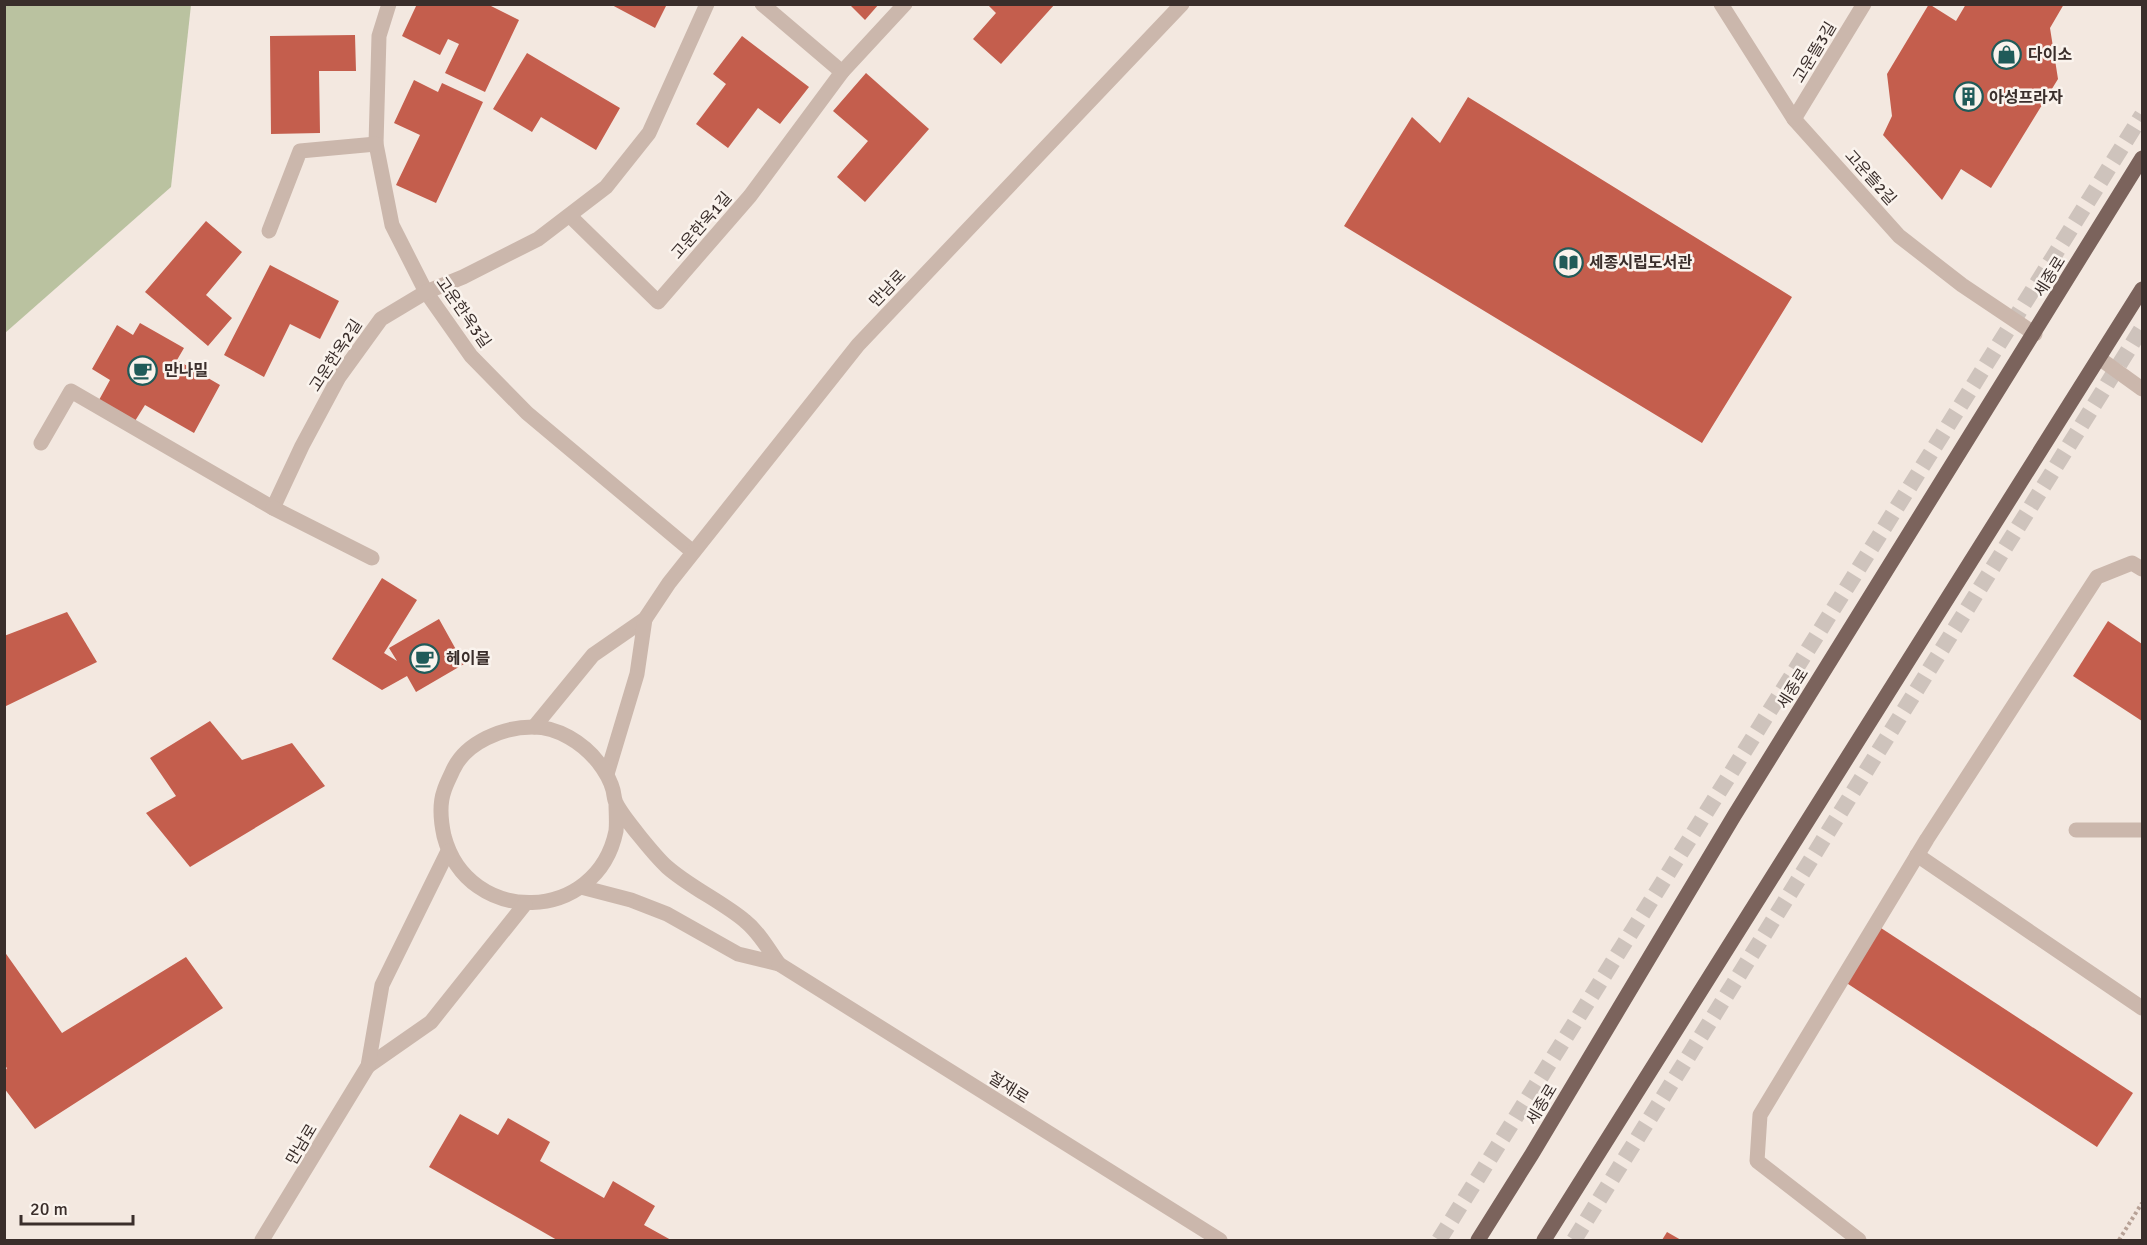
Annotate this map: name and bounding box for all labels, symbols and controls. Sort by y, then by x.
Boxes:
street label: 고운뜰3길 [1789,18,1841,87]
shop icon: 다이소 [1991,38,2023,70]
place label: 다이소 [2028,45,2072,65]
building icon: 아성프라자 [1952,81,1984,113]
place label: 아성프라자 [1989,88,2063,108]
street label: 고운뜰2길 [1840,146,1900,209]
street label: 고운한옥1길 [667,188,736,263]
library icon: 세종시립도서관 [1552,246,1584,278]
street label: 세종로 [2030,252,2070,301]
place label: 세종시립도서관 [1589,253,1692,273]
street label: 만남로 [865,266,910,312]
street label: 고운한옥3길 [431,273,495,352]
street label: 고운한옥2길 [305,316,367,395]
cafe icon: 만나밀 [127,354,159,386]
place label: 만나밀 [164,361,208,381]
cafe icon: 헤이믈 [409,642,441,674]
place label: 헤이믈 [446,649,490,669]
street label: 세종로 [1773,664,1813,713]
street label: 절재로 [984,1068,1033,1108]
street label: 세종로 [1522,1080,1562,1129]
street label: 만남로 [282,1120,322,1169]
scale bar [21,1188,134,1226]
text: 20 m [30,1198,68,1220]

